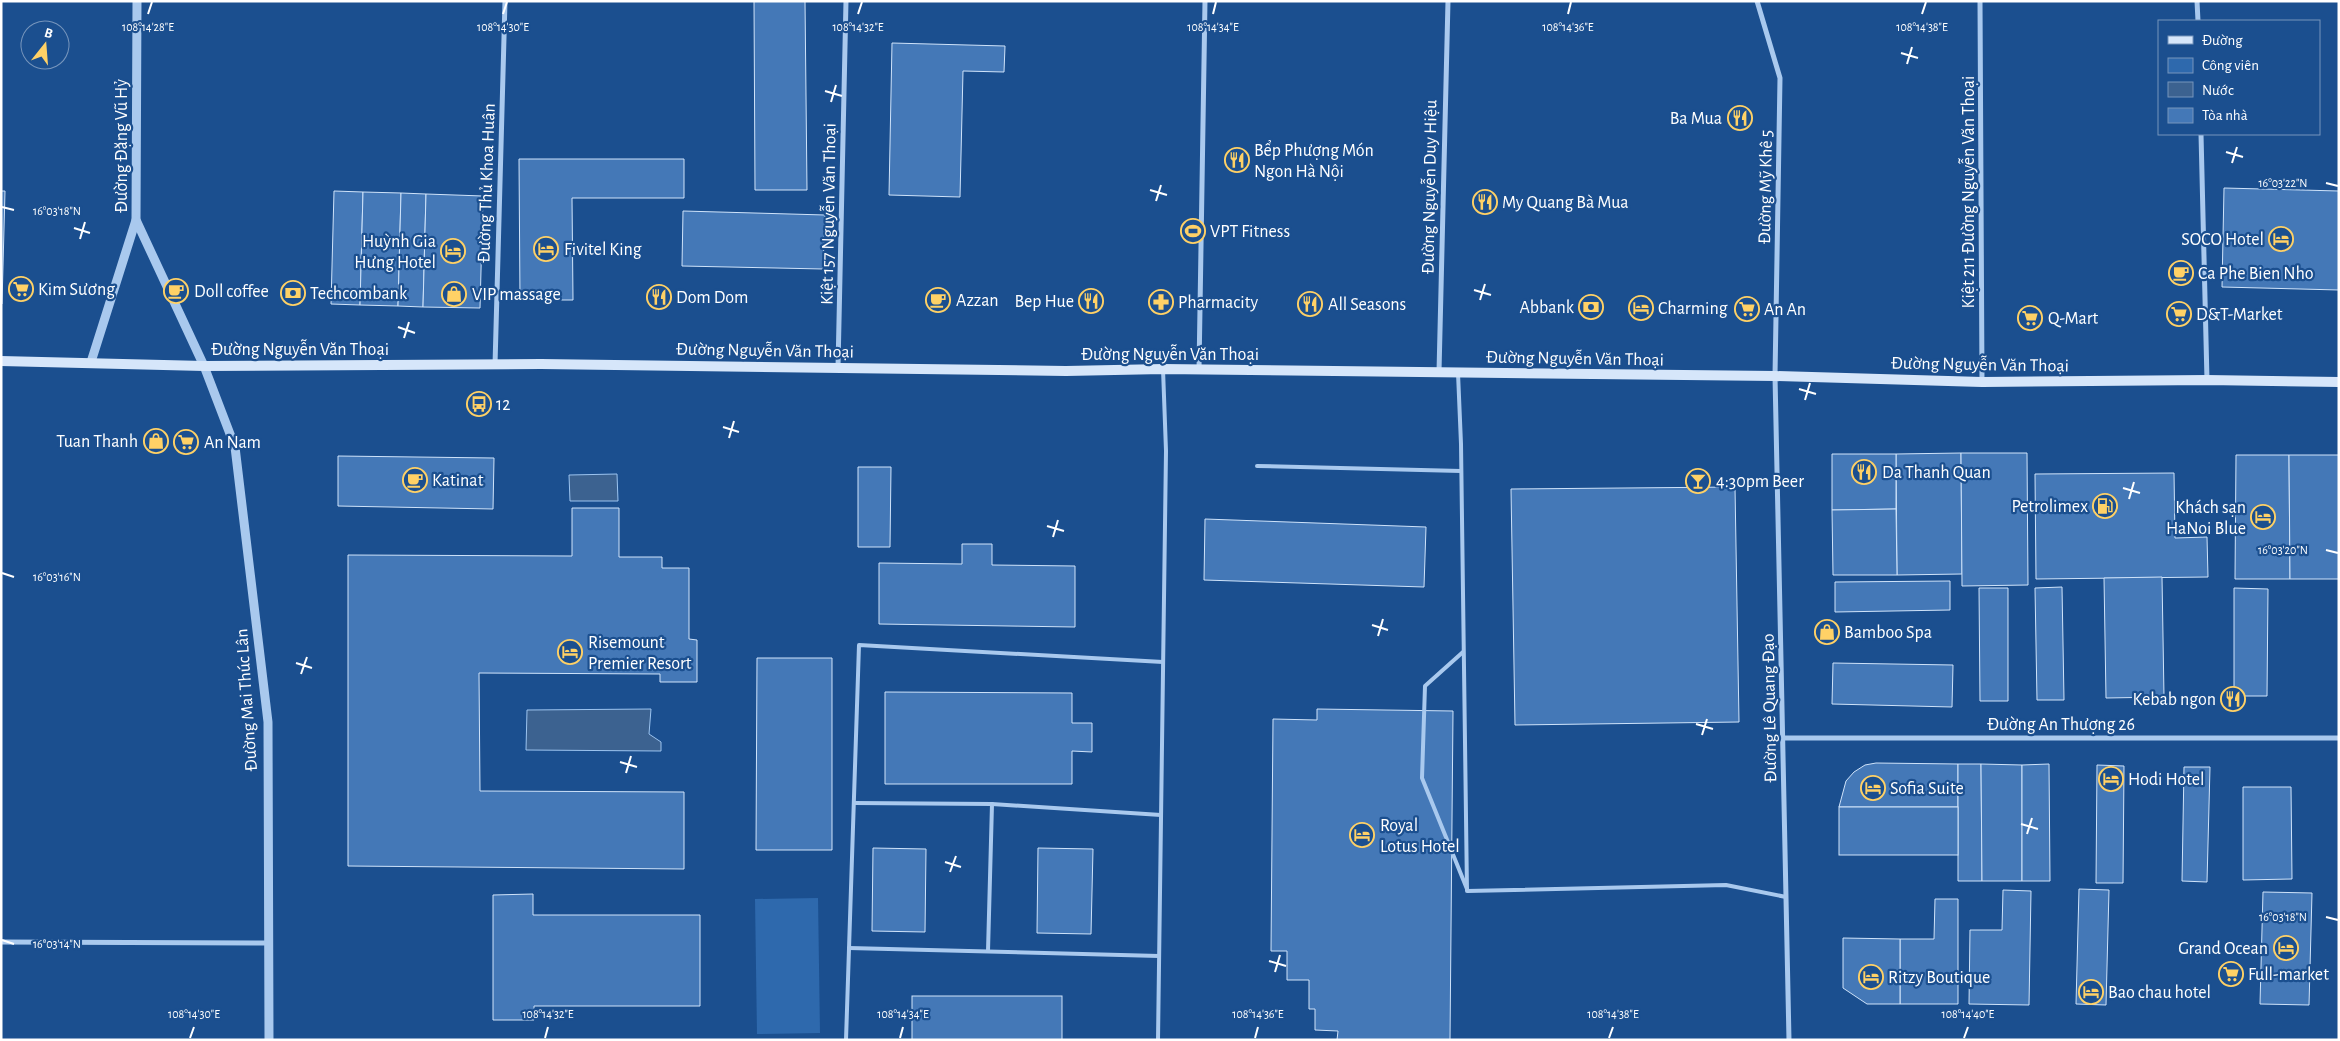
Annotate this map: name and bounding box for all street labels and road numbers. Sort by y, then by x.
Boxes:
street label: Kiệt 211 Đường Nguyễn Văn Thoại [1958,76,1978,308]
street label: Đường Đặng Vũ Hỷ [113,79,131,213]
street label: Đường Nguyễn Duy Hiệu [1417,100,1441,274]
street label: Đường Thủ Khoa Huân [475,103,499,263]
street label: Kiệt 157 Nguyễn Văn Thoại [816,123,840,305]
street label: Đường Mỹ Khê 5 [1756,130,1776,244]
street label: Đường Nguyễn Văn Thoại [676,338,854,362]
street label: Đường Nguyễn Văn Thoại [211,339,389,359]
street label: Đường Nguyễn Văn Thoại [1081,344,1259,364]
street label: Đường Nguyễn Văn Thoại [1486,346,1664,370]
street label: Đường Nguyễn Văn Thoại [1891,352,2069,376]
street label: Đường Mai Thúc Lân [233,628,261,772]
street label: Đường Lê Quang Đạo [1760,633,1780,783]
street label: Đường An Thượng 26 [1987,716,2135,734]

